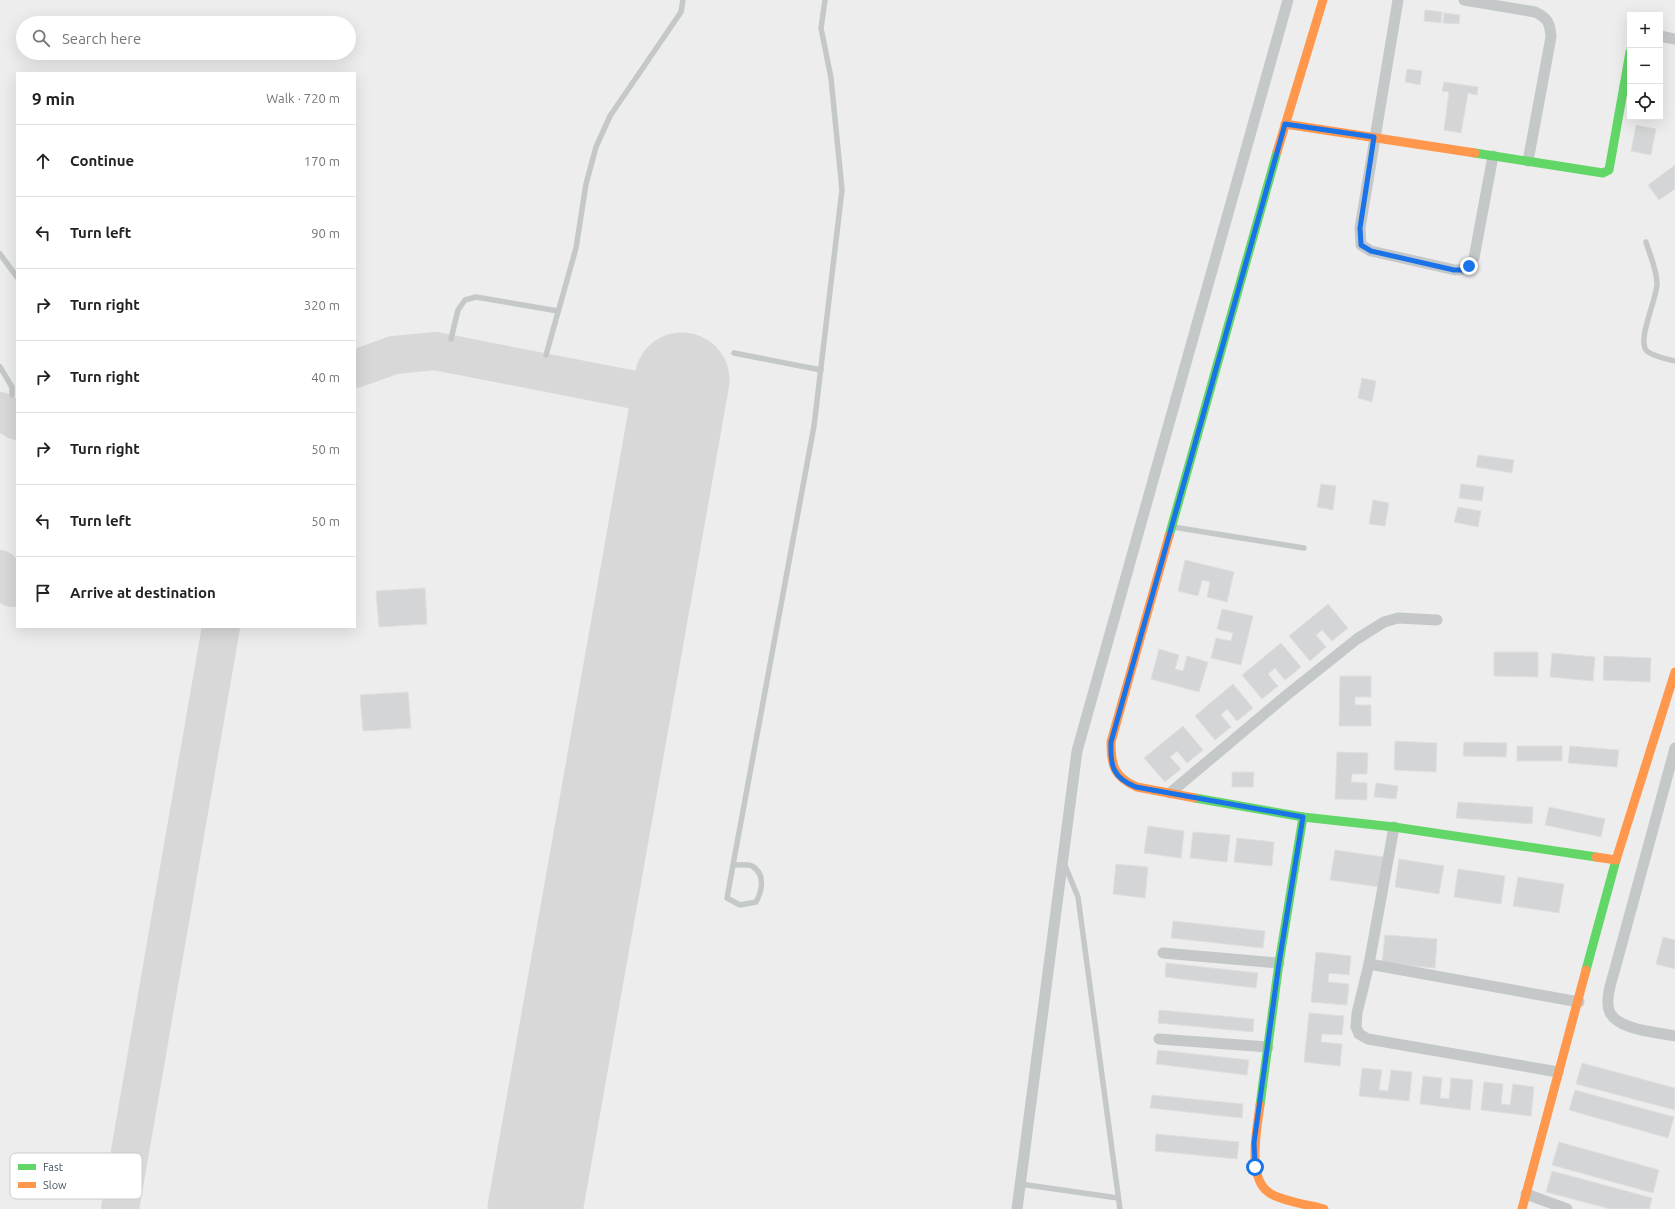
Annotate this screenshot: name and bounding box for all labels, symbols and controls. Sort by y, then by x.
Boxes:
map controls [1627,12,1663,120]
button: + [1627,12,1663,48]
search box [16,16,356,60]
icon: search [30,27,52,49]
text: Search here [62,30,141,47]
button: − [1627,48,1663,84]
button: locate [1627,84,1663,120]
text: 9 min [32,89,75,108]
text: Walk · 720 m [266,91,340,105]
icon: ahead [32,150,54,172]
text: Continue [70,152,134,169]
text: 170 m [304,154,340,168]
icon: left [32,222,54,244]
text: Turn left [70,224,131,241]
text: 90 m [311,226,340,240]
route end [1460,257,1478,275]
icon: right [32,294,54,316]
text: Turn right [70,296,140,313]
text: 320 m [304,298,340,312]
icon: right [32,366,54,388]
text: Turn right [70,368,140,385]
text: 40 m [311,370,340,384]
icon: right [32,438,54,460]
text: Turn right [70,440,140,457]
text: 50 m [311,442,340,456]
icon: left [32,510,54,532]
text: Turn left [70,512,131,529]
text: 50 m [311,514,340,528]
icon: arrive [32,582,54,604]
text: Arrive at destination [70,584,216,601]
legend [10,1153,142,1199]
route start [1246,1158,1264,1176]
text: Fast [43,1161,64,1173]
text: Slow [43,1179,67,1191]

